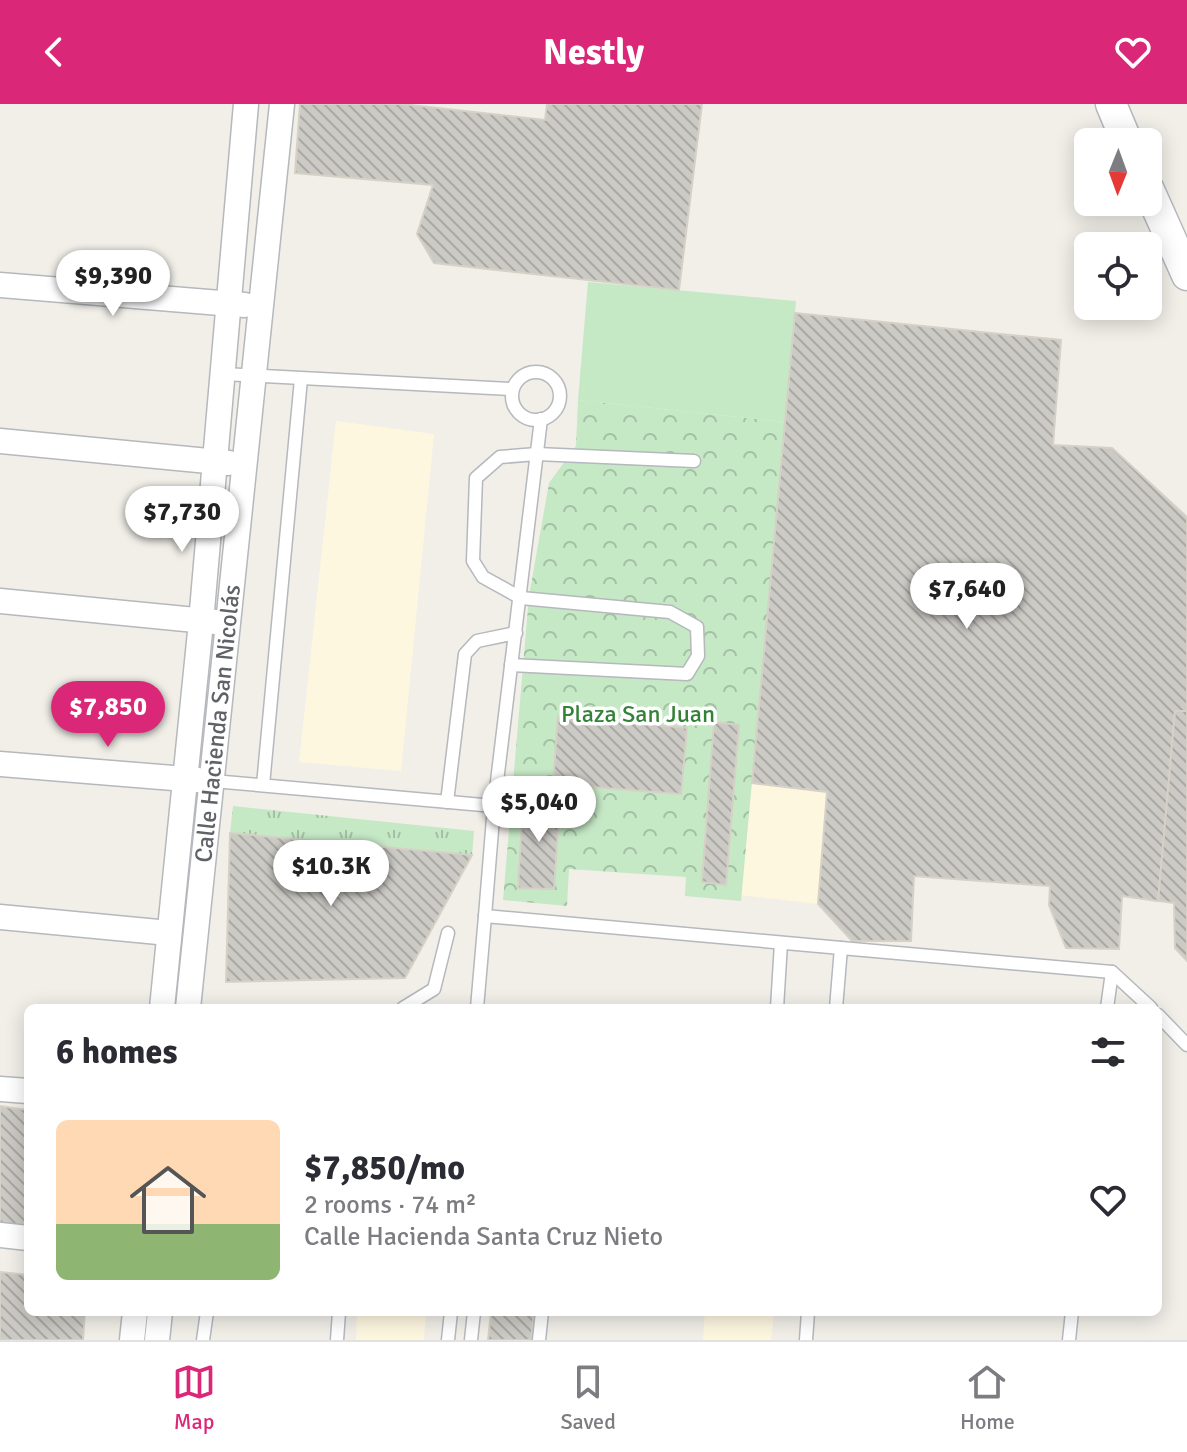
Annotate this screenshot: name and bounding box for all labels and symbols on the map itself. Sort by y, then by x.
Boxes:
north arrow [1074,128,1162,216]
pin: $9,390 [48,250,178,318]
pin: $7,730 [117,486,247,554]
pin: $7,640 [902,563,1032,631]
street label: Calle Hacienda San Nicolás [188,583,247,864]
pin: $7,850 [43,681,173,749]
park label: Plaza San Juan [561,699,715,729]
pin: $5,040 [474,776,604,844]
pin: $10.3K [266,840,396,908]

